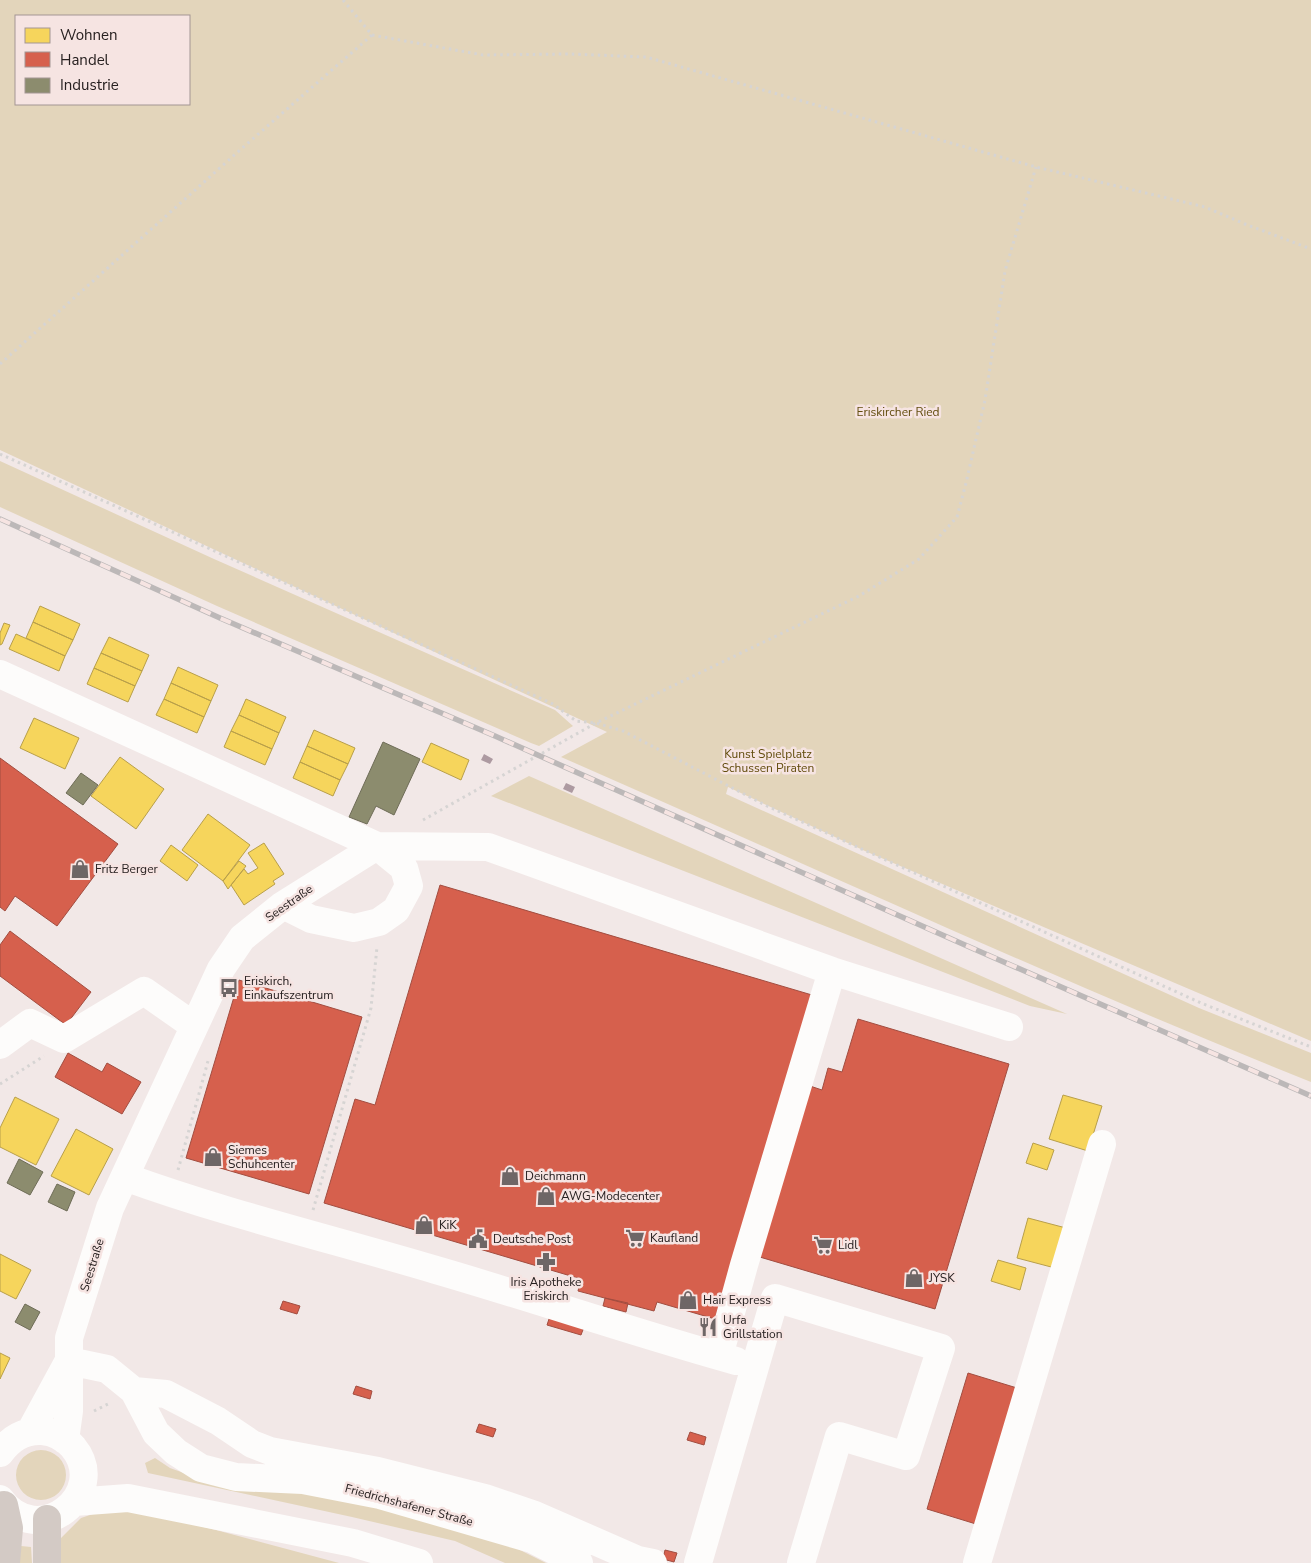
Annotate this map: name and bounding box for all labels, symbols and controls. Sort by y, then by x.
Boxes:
legend [15,15,190,105]
text: Wohnen [60,25,118,45]
text: Handel [60,50,110,70]
text: Industrie [60,75,119,95]
park label: Eriskircher Ried [856,404,940,420]
park label: Kunst Spielplatz Schussen Piraten [722,746,814,776]
shop icon: Fritz Berger [69,858,91,880]
place label: Fritz Berger [95,861,159,877]
street label: Seestraße [262,881,316,925]
place label: Eriskirch, Einkaufszentrum [244,973,333,1003]
bus stop icon: Eriskirch, Einkaufszentrum [218,977,240,999]
place label: Siemes Schuhcenter [228,1142,295,1172]
shop icon: Siemes Schuhcenter [202,1146,224,1168]
shop icon: Deichmann [499,1165,521,1187]
place label: Deichmann [525,1168,586,1184]
shop icon: AWG-Modecenter [535,1185,557,1207]
place label: AWG-Modecenter [561,1188,660,1204]
shop icon: KiK [413,1214,435,1236]
place label: KiK [439,1217,457,1233]
supermarket icon: Kaufland [624,1227,646,1249]
public building icon: Deutsche Post [467,1228,489,1250]
place label: Kaufland [650,1230,698,1246]
place label: Deutsche Post [493,1231,572,1247]
supermarket icon: Lidl [812,1234,834,1256]
street label: Seestraße [76,1237,108,1293]
place label: Lidl [838,1237,858,1253]
pharmacy icon: Iris Apotheke Eriskirch [535,1251,557,1273]
shop icon: JYSK [903,1267,925,1289]
place label: JYSK [928,1270,955,1286]
place label: Iris Apotheke Eriskirch [511,1274,582,1304]
shop icon: Hair Express [677,1289,699,1311]
place label: Hair Express [703,1292,771,1308]
place label: Urfa Grillstation [723,1312,783,1342]
restaurant icon: Urfa Grillstation [697,1316,719,1338]
street label: Friedrichshafener Straße [343,1480,475,1530]

